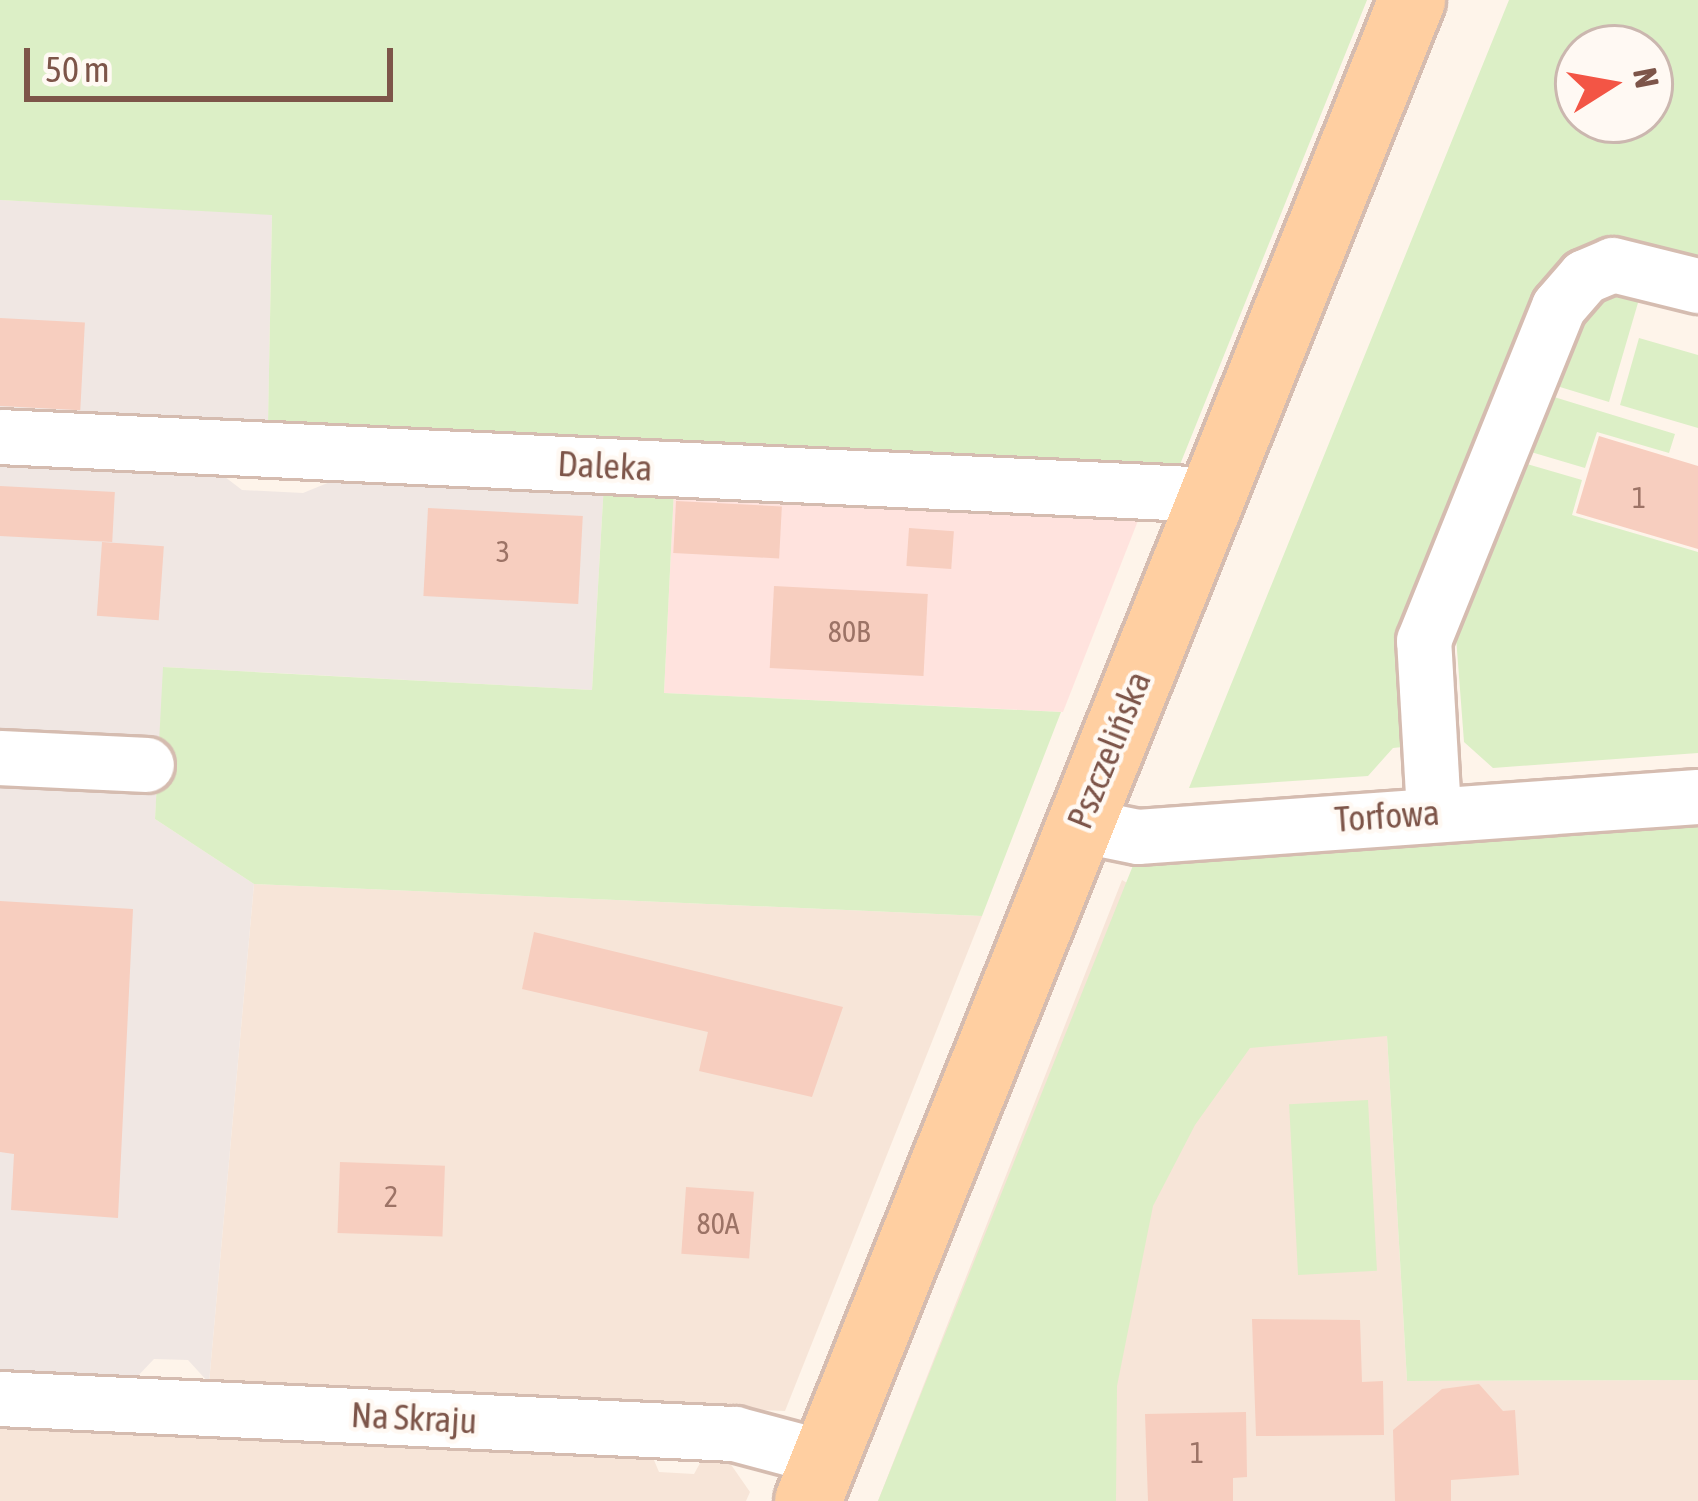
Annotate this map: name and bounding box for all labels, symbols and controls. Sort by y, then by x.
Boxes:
scale bar [30,24,399,98]
north arrow [1554,24,1674,144]
text: 50 m [45,48,110,90]
text: N [1626,65,1667,91]
street label: Daleka [556,442,654,490]
house number: 1 [1632,479,1646,515]
house number: 3 [496,533,510,569]
house number: 80B [828,613,870,649]
street label: Pszczelińska [1058,665,1160,835]
street label: Torfowa [1333,791,1441,841]
house number: 2 [384,1178,398,1214]
house number: 80A [697,1205,739,1241]
street label: Na Skraju [350,1393,478,1443]
house number: 1 [1190,1434,1204,1470]

